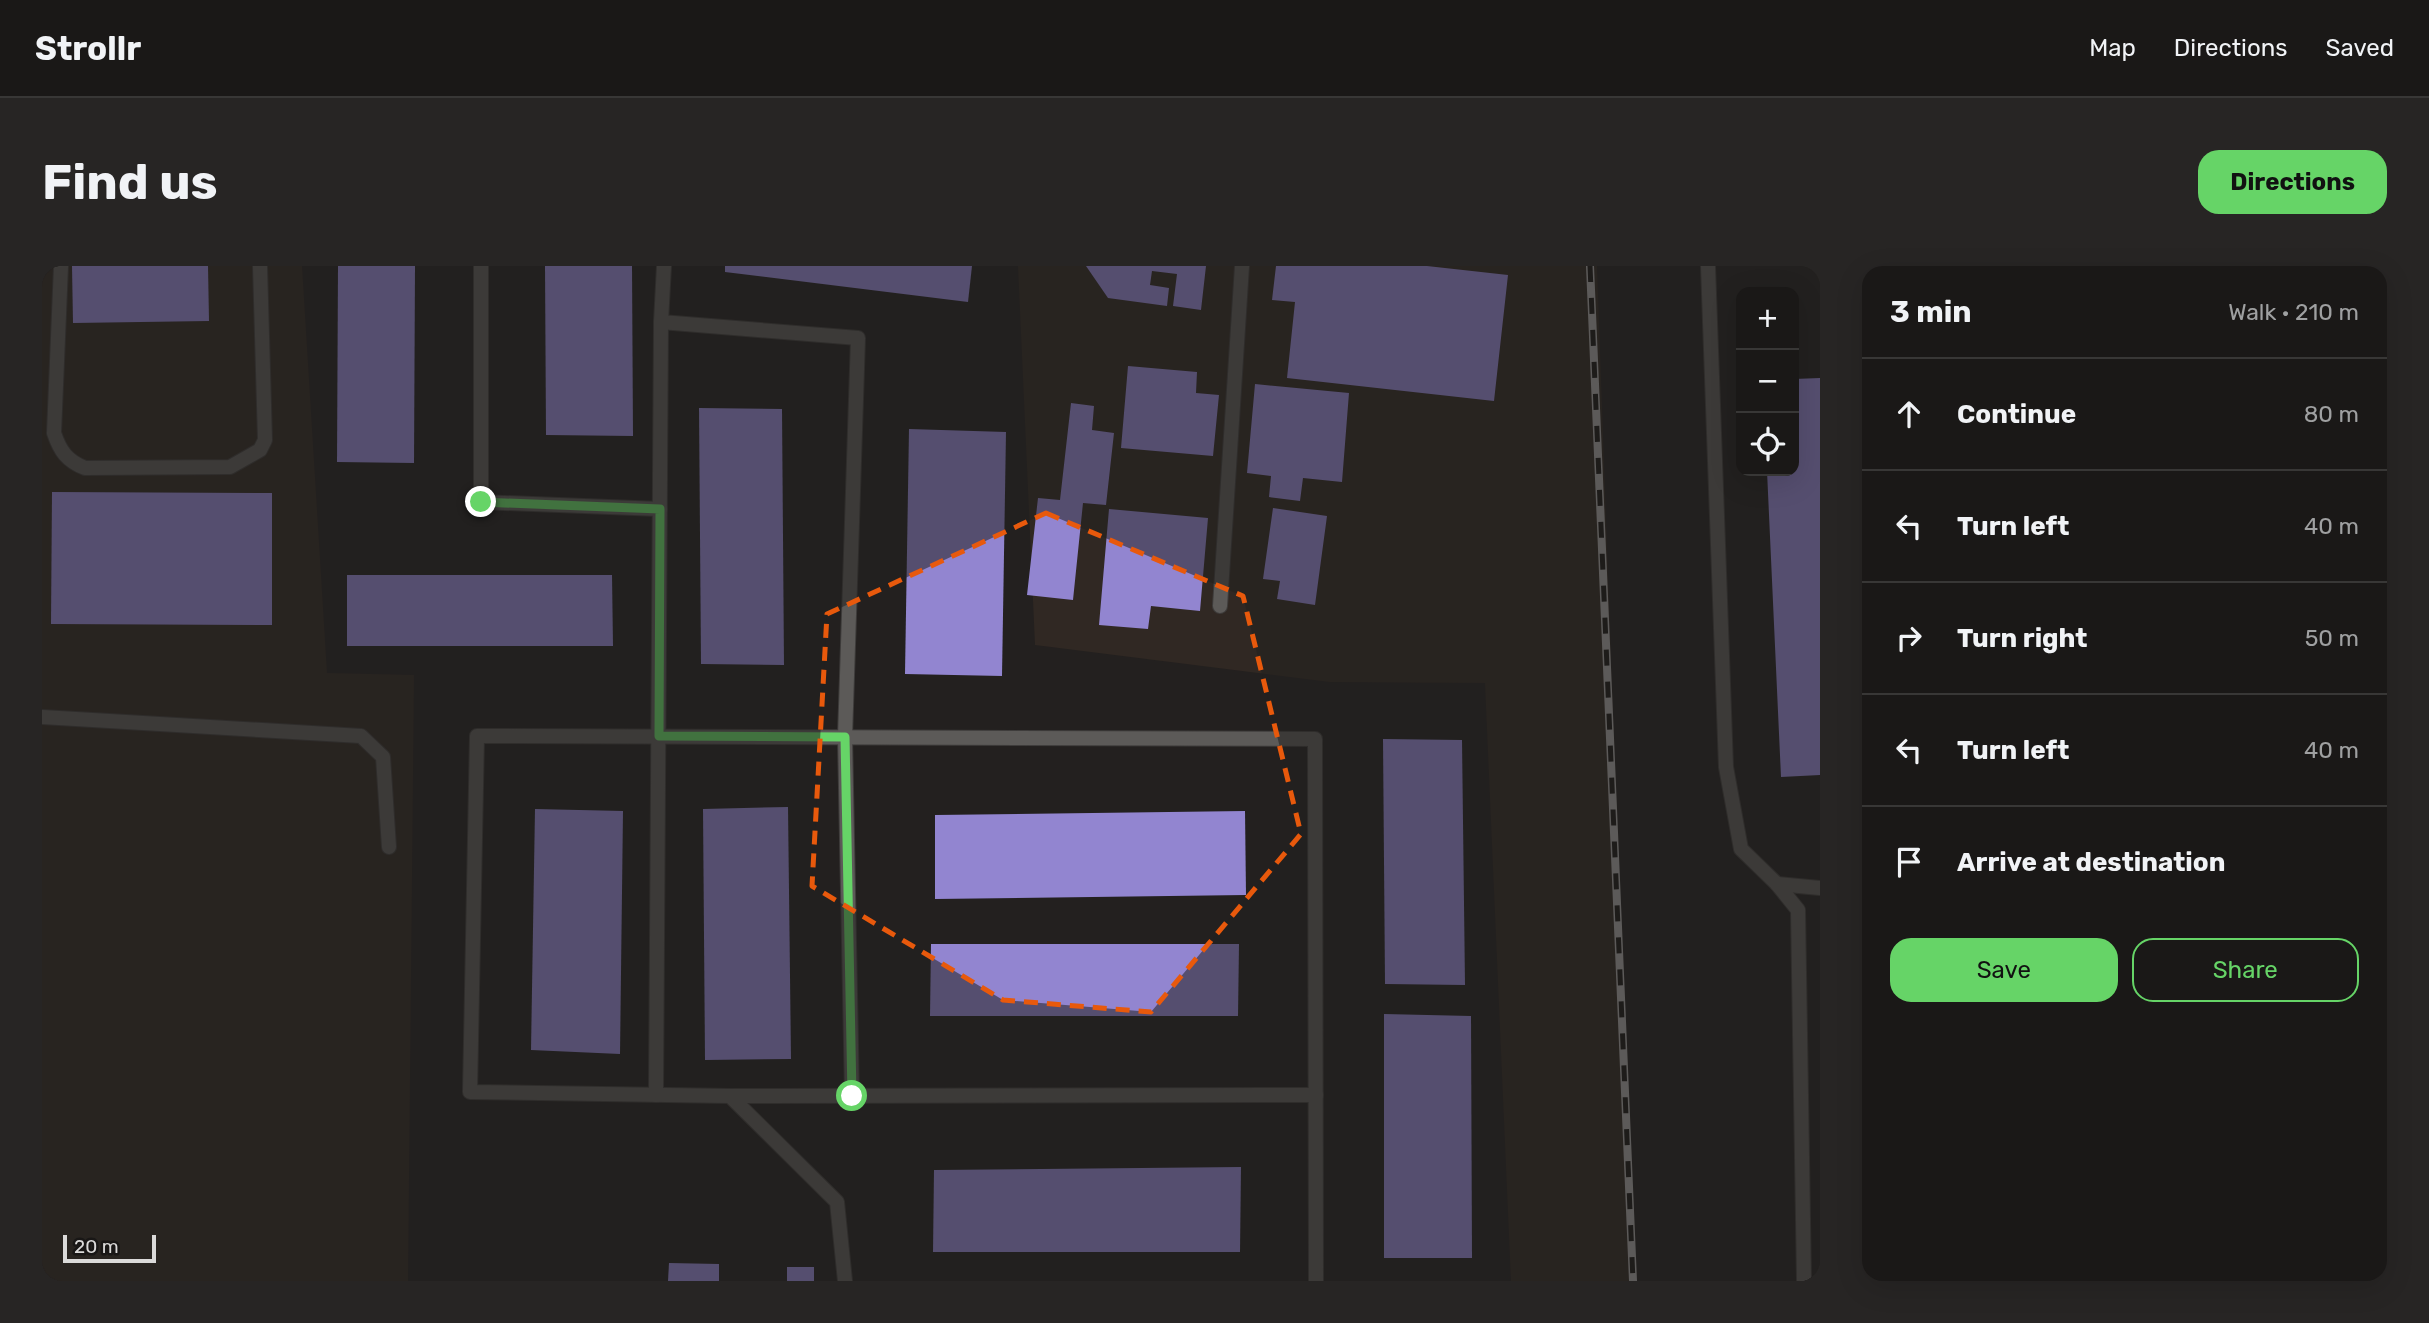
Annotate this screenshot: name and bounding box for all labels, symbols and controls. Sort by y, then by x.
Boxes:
text: Strollr [35,29,141,68]
text: Map [2089,34,2136,62]
text: Directions [2174,34,2287,62]
text: Saved [2325,34,2394,62]
button: Directions [2198,150,2387,214]
text: Find us [42,153,218,211]
map controls [1736,287,1799,476]
button: + [1736,287,1799,350]
text: 3 min [1890,294,1972,330]
text: Walk · 210 m [2228,298,2359,326]
button: − [1736,350,1799,413]
icon: ahead [1890,395,1928,433]
text: Continue [1957,399,2076,430]
text: 80 m [2304,400,2359,428]
button: locate [1736,413,1799,476]
route end [465,486,496,517]
icon: left [1890,507,1928,545]
text: Turn left [1957,511,2069,542]
text: 40 m [2304,512,2359,540]
icon: right [1890,619,1928,657]
text: Turn right [1957,623,2087,654]
text: 50 m [2305,624,2359,652]
icon: left [1890,731,1928,769]
text: Turn left [1957,735,2069,766]
text: 40 m [2304,736,2359,764]
icon: arrive [1890,843,1928,881]
text: Arrive at destination [1957,847,2225,878]
button: Save [1890,938,2118,1002]
button: Share [2132,938,2359,1002]
route start [836,1080,867,1111]
scale bar [63,1232,156,1264]
text: 20 m [74,1235,119,1258]

